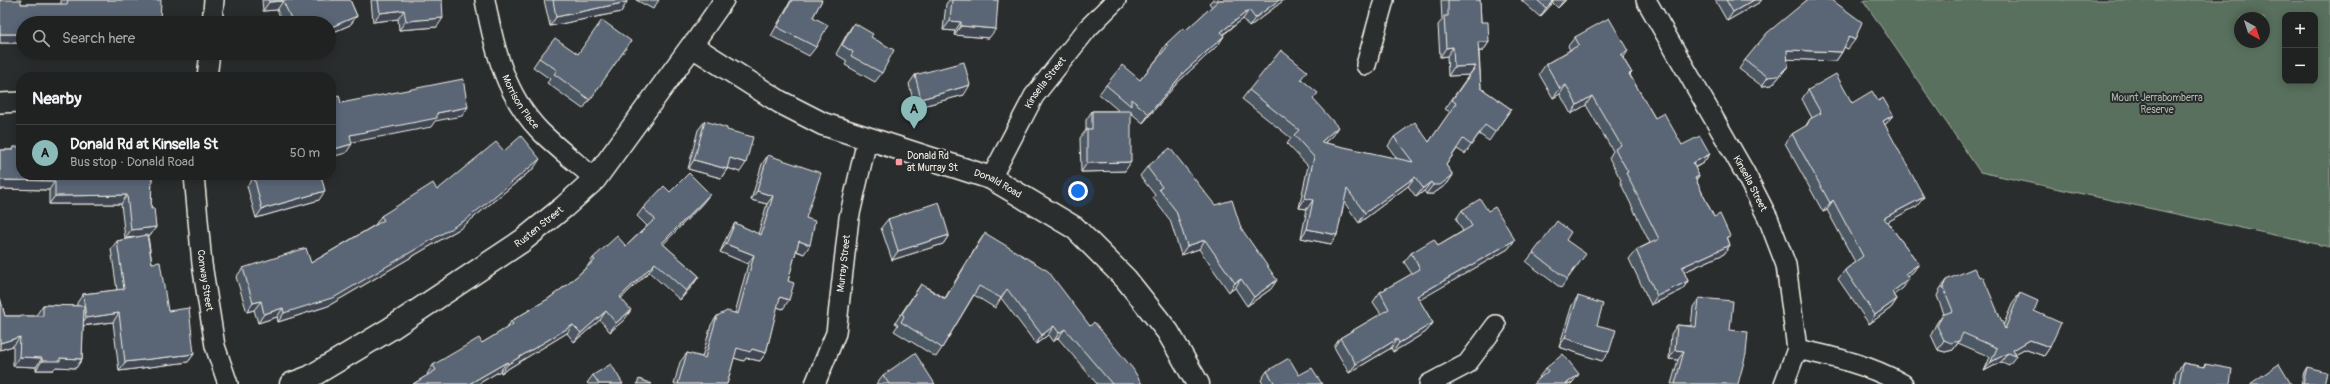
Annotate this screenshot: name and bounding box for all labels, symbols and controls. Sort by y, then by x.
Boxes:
north arrow [2234,12,2270,48]
map controls [2282,12,2318,84]
button: + [2282,12,2318,48]
search box [16,16,336,60]
icon: search [30,27,52,49]
text: Search here [62,29,135,48]
button: − [2282,48,2318,84]
street label: Kinsella Street [1023,54,1069,111]
street label: Morrison Place [499,73,541,132]
text: Nearby [32,88,81,109]
park label: Mount Jerrabomberra Reserve [2111,92,2203,116]
pin: A [901,96,927,129]
text: Donald Rd at Kinsella St [70,135,218,154]
text: A [41,145,49,161]
text: 50 m [290,145,320,161]
place label: Donald Rd at Murray St [907,150,959,174]
text: Bus stop · Donald Road [70,154,194,170]
street label: Kinsella Street [1730,154,1770,214]
marker: Donald Rd at Murray St [894,157,904,167]
street label: Donald Road [972,167,1024,201]
your location [1068,181,1088,201]
street label: Rusten Street [512,203,566,250]
street label: Murray Street [835,233,853,293]
street label: Conway Street [195,249,216,313]

